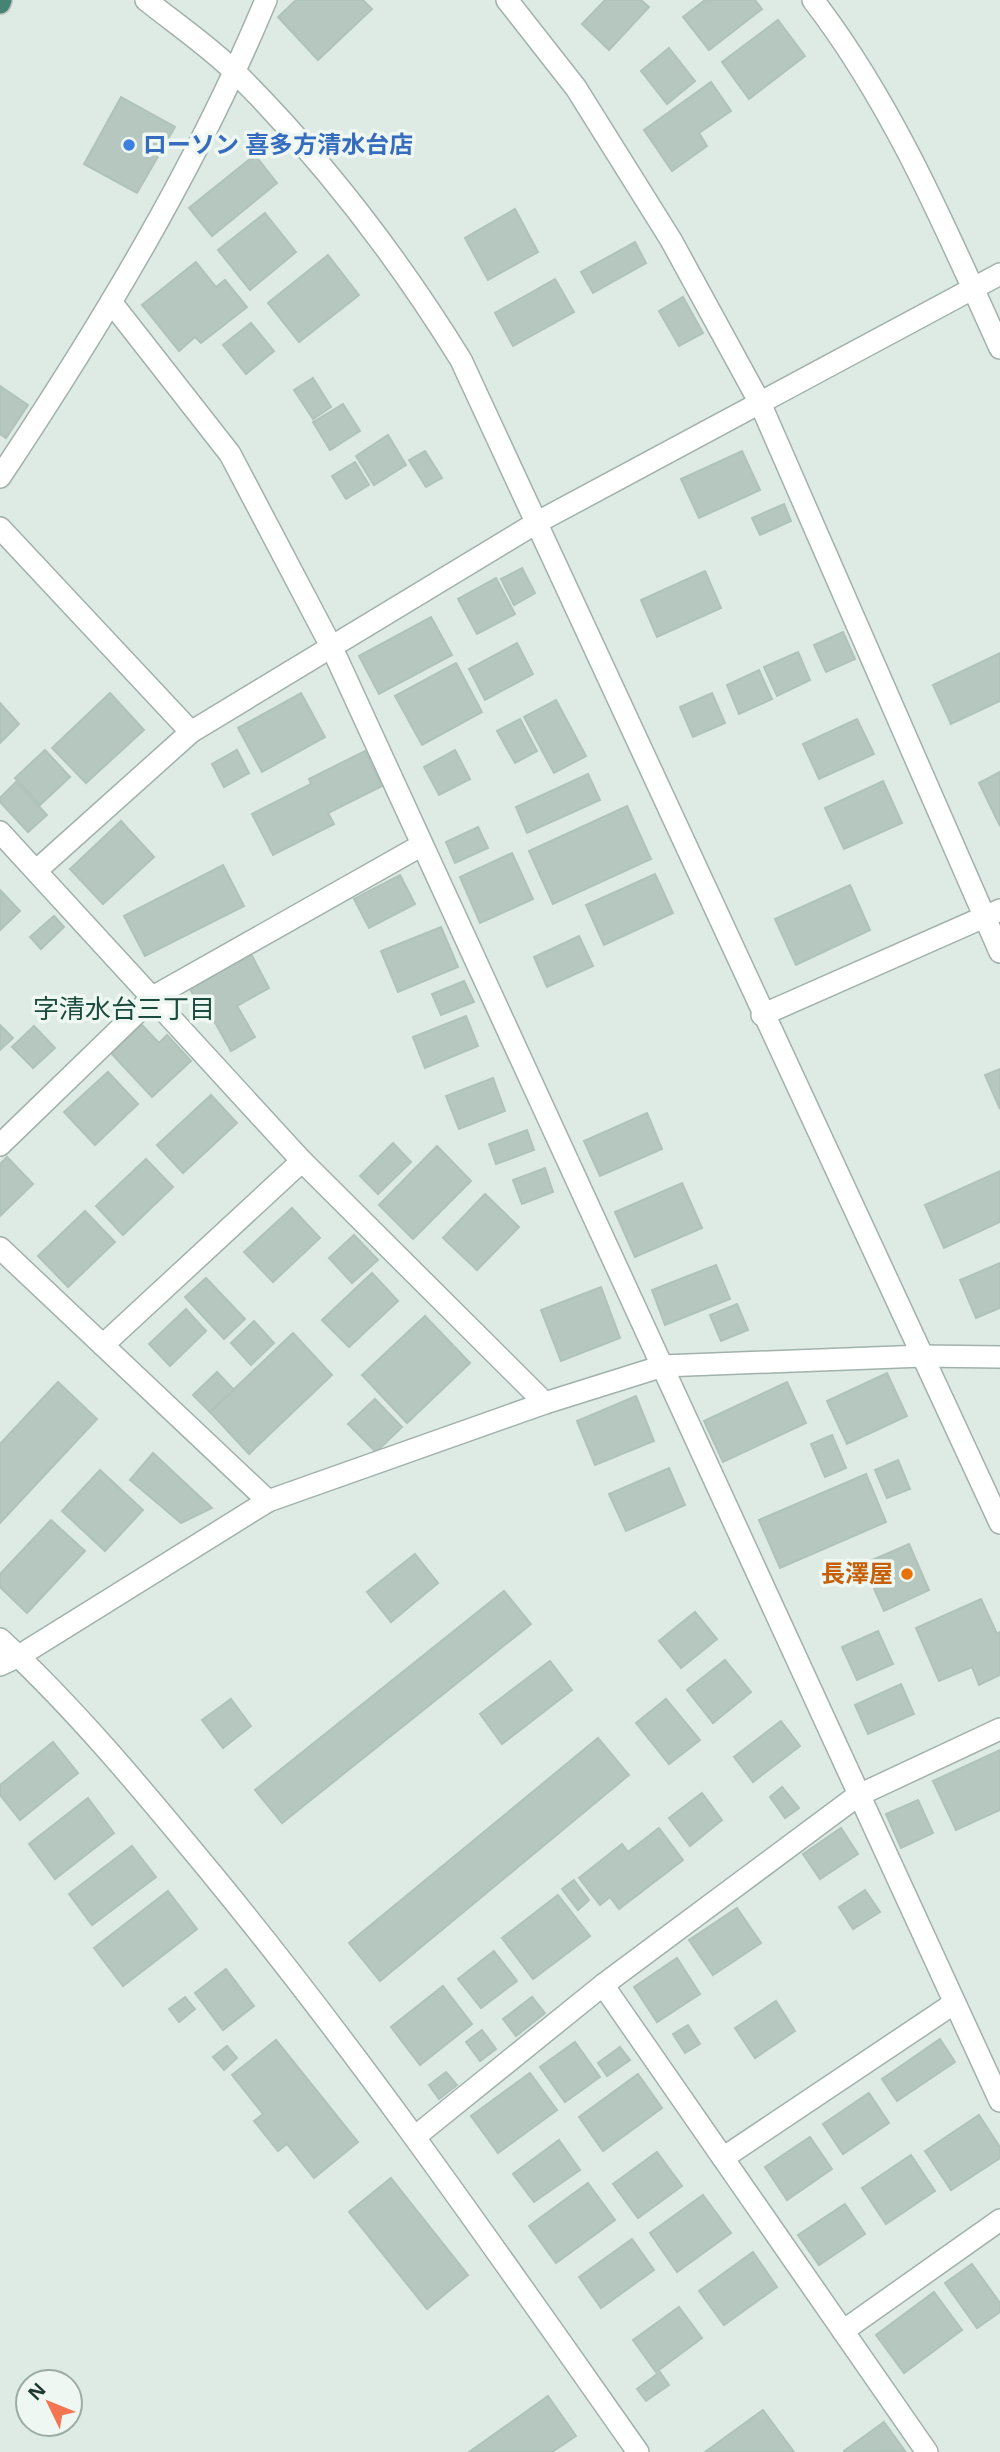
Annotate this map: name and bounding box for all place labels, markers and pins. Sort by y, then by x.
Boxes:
place label: ローソン 喜多方清水台店 [143,127,413,160]
marker: ローソン 喜多方清水台店 [121,137,137,153]
place label: 長澤屋 [821,1556,893,1589]
marker: 長澤屋 [899,1566,915,1582]

